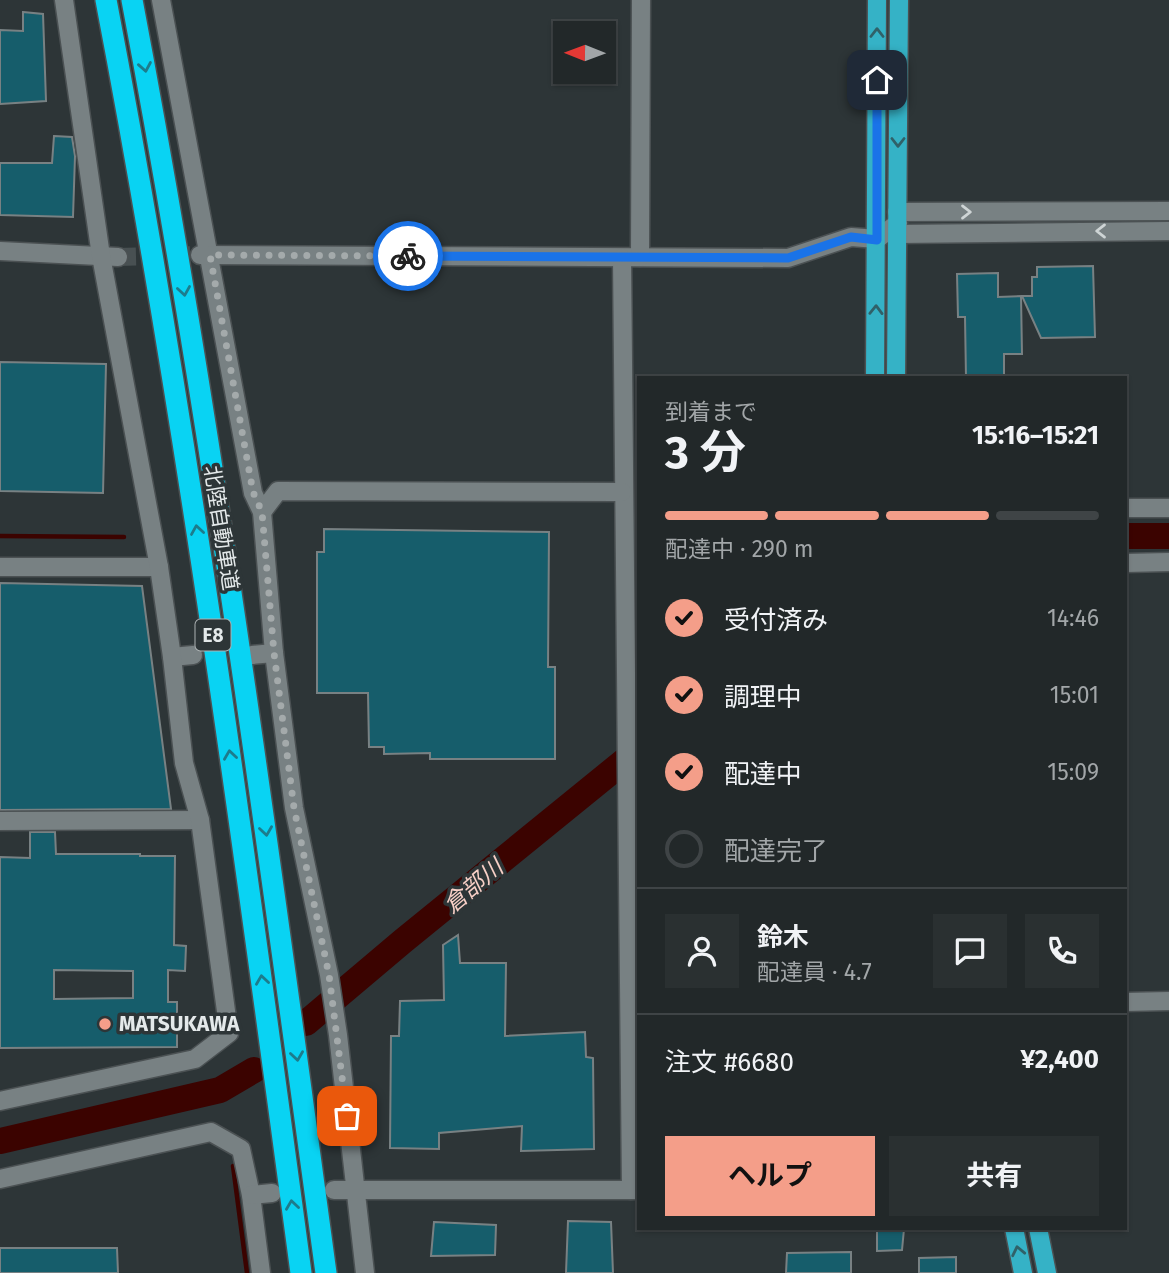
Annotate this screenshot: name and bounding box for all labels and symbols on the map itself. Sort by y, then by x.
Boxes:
north arrow [553,21,616,84]
one-way arrow [869,28,885,38]
pin [847,50,907,110]
one-way arrow [137,61,152,73]
one-way arrow [890,137,906,147]
one-way arrow [961,204,971,220]
courier [373,221,443,291]
one-way arrow [1095,223,1106,239]
one-way arrow [176,285,191,297]
one-way arrow [868,304,883,315]
street label: 北陸自動車道 [198,464,244,592]
one-way arrow [190,524,205,535]
road number: E8 [196,620,230,650]
one-way arrow [223,749,238,760]
one-way arrow [258,825,273,837]
water label: 倉部川 [438,851,511,919]
one-way arrow [254,974,269,986]
place label: MATSUKAWA [119,1011,240,1037]
marker: MATSUKAWA [97,1016,113,1032]
one-way arrow [289,1051,304,1062]
pin [317,1086,377,1146]
one-way arrow [284,1199,299,1211]
one-way arrow [1012,1245,1027,1257]

